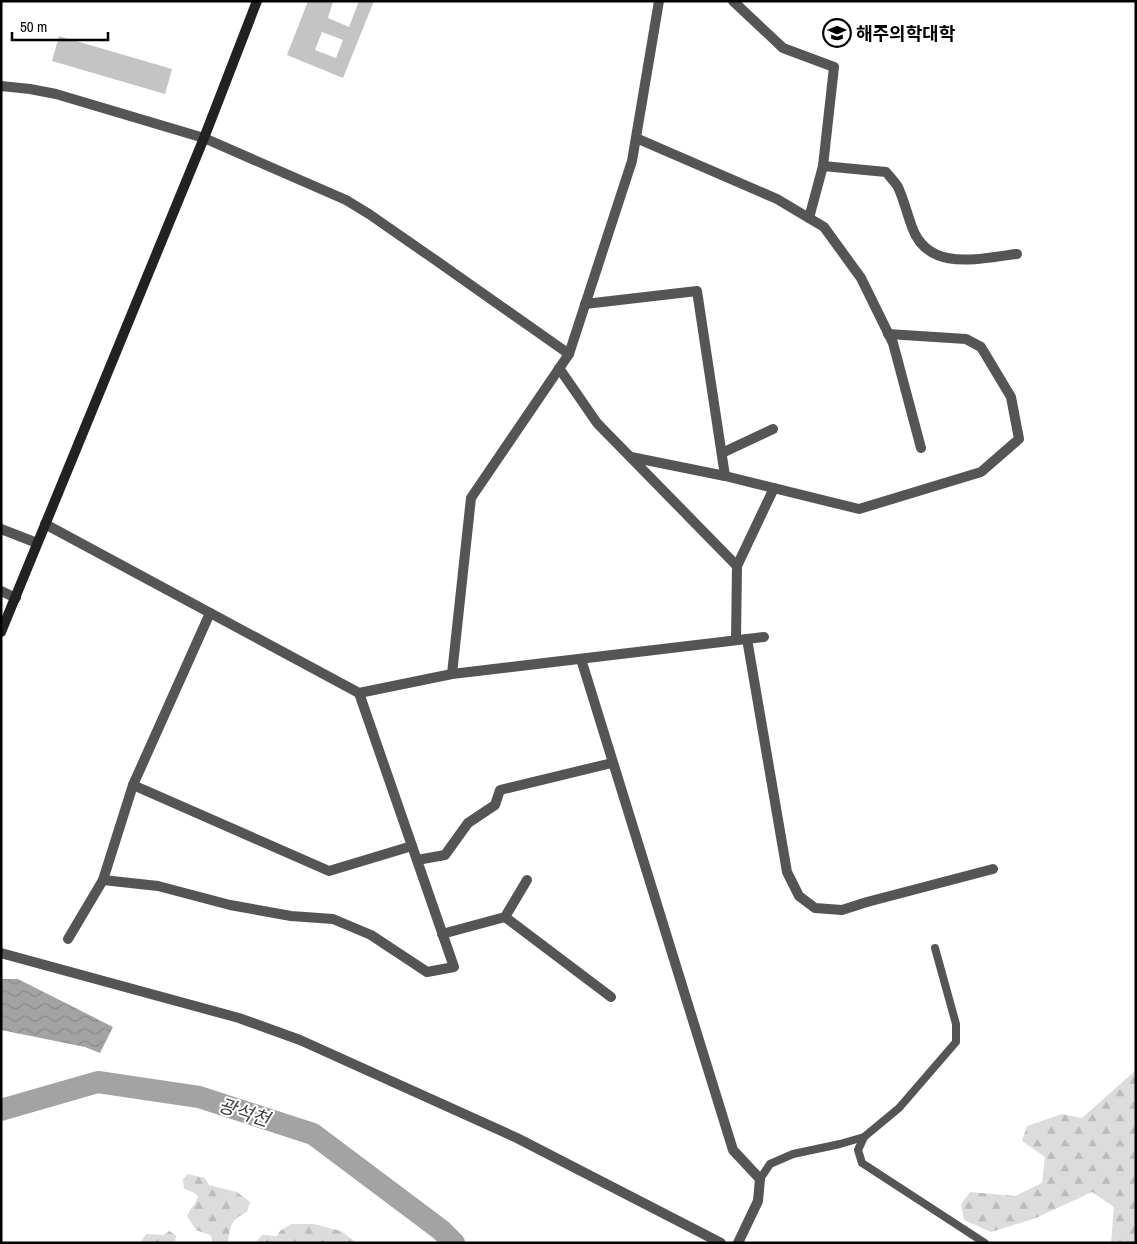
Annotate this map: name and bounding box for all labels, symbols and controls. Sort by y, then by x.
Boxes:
scale bar [12,10,109,42]
text: 50 m [20,16,47,37]
school or university icon: 해주의학대학 [822,18,852,48]
place label: 해주의학대학 [856,21,956,46]
water label: 광석천 [215,1092,274,1133]

